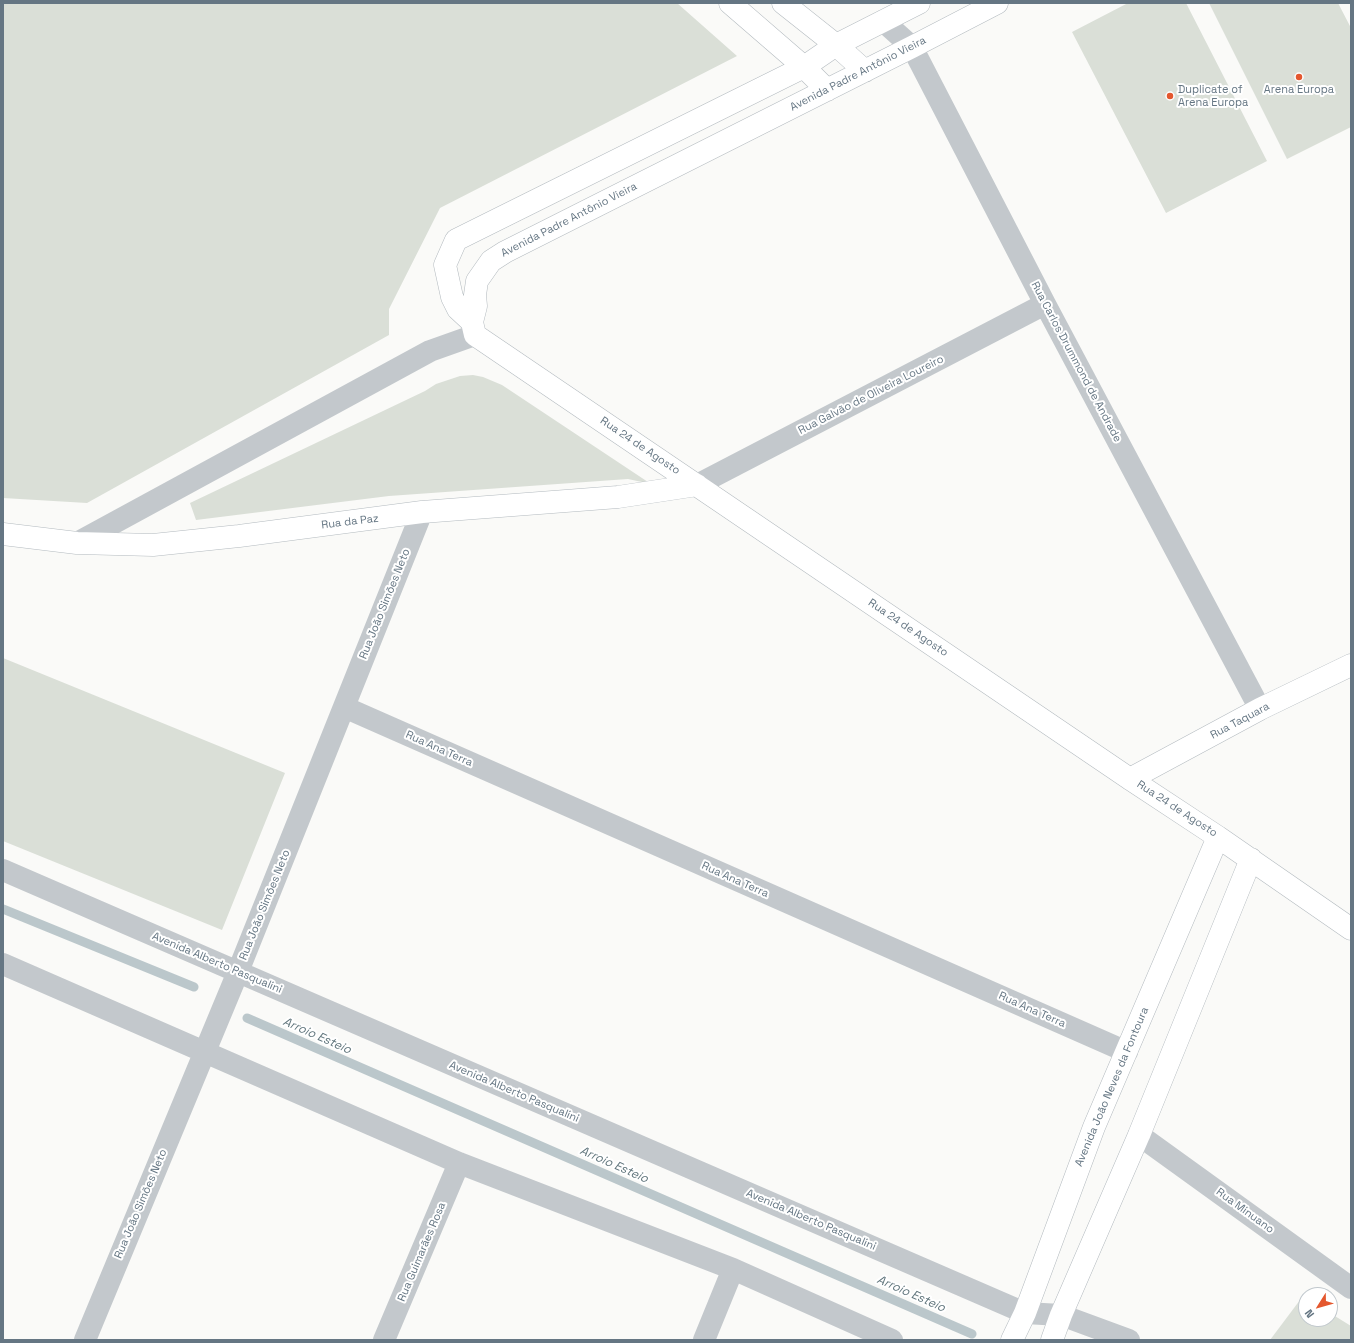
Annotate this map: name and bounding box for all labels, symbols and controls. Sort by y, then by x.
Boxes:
street label: Avenida Padre Antônio Vieira [788,34,928,114]
marker: Arena Europa [1294,72,1304,82]
place label: Duplicate of Arena Europa [1178,83,1248,109]
place label: Arena Europa [1264,83,1334,97]
marker: Duplicate of Arena Europa [1165,91,1175,101]
street label: Avenida Padre Antônio Vieira [499,180,639,260]
street label: Rua Carlos Drummond de Andrade [1028,279,1124,445]
street label: Rua Galvão de Oliveira Loureiro [796,353,946,437]
street label: Rua 24 de Agosto [598,414,682,478]
street label: Rua da Paz [321,512,379,532]
street label: Rua João Simões Neto [357,547,413,661]
street label: Rua 24 de Agosto [866,596,950,660]
street label: Rua Taquara [1208,700,1272,742]
street label: Rua Ana Terra [403,728,475,770]
street label: Rua 24 de Agosto [1134,778,1220,840]
street label: Rua João Simões Neto [237,848,293,962]
street label: Rua Ana Terra [699,859,771,901]
street label: Avenida Alberto Pasqualini [150,930,284,996]
street label: Rua Ana Terra [996,989,1068,1031]
street label: Avenida João Neves da Fontoura [1072,1005,1152,1169]
water label: Arroio Esteio [281,1015,353,1057]
street label: Avenida Alberto Pasqualini [447,1059,581,1125]
water label: Arroio Esteio [578,1144,650,1186]
street label: Rua João Simões Neto [112,1147,170,1261]
street label: Rua Minuano [1213,1186,1277,1236]
street label: Avenida Alberto Pasqualini [744,1187,878,1253]
street label: Rua Guimarães Rosa [395,1200,449,1304]
water label: Arroio Esteio [875,1273,947,1315]
north arrow [1298,1287,1338,1327]
text: N [1301,1306,1317,1321]

